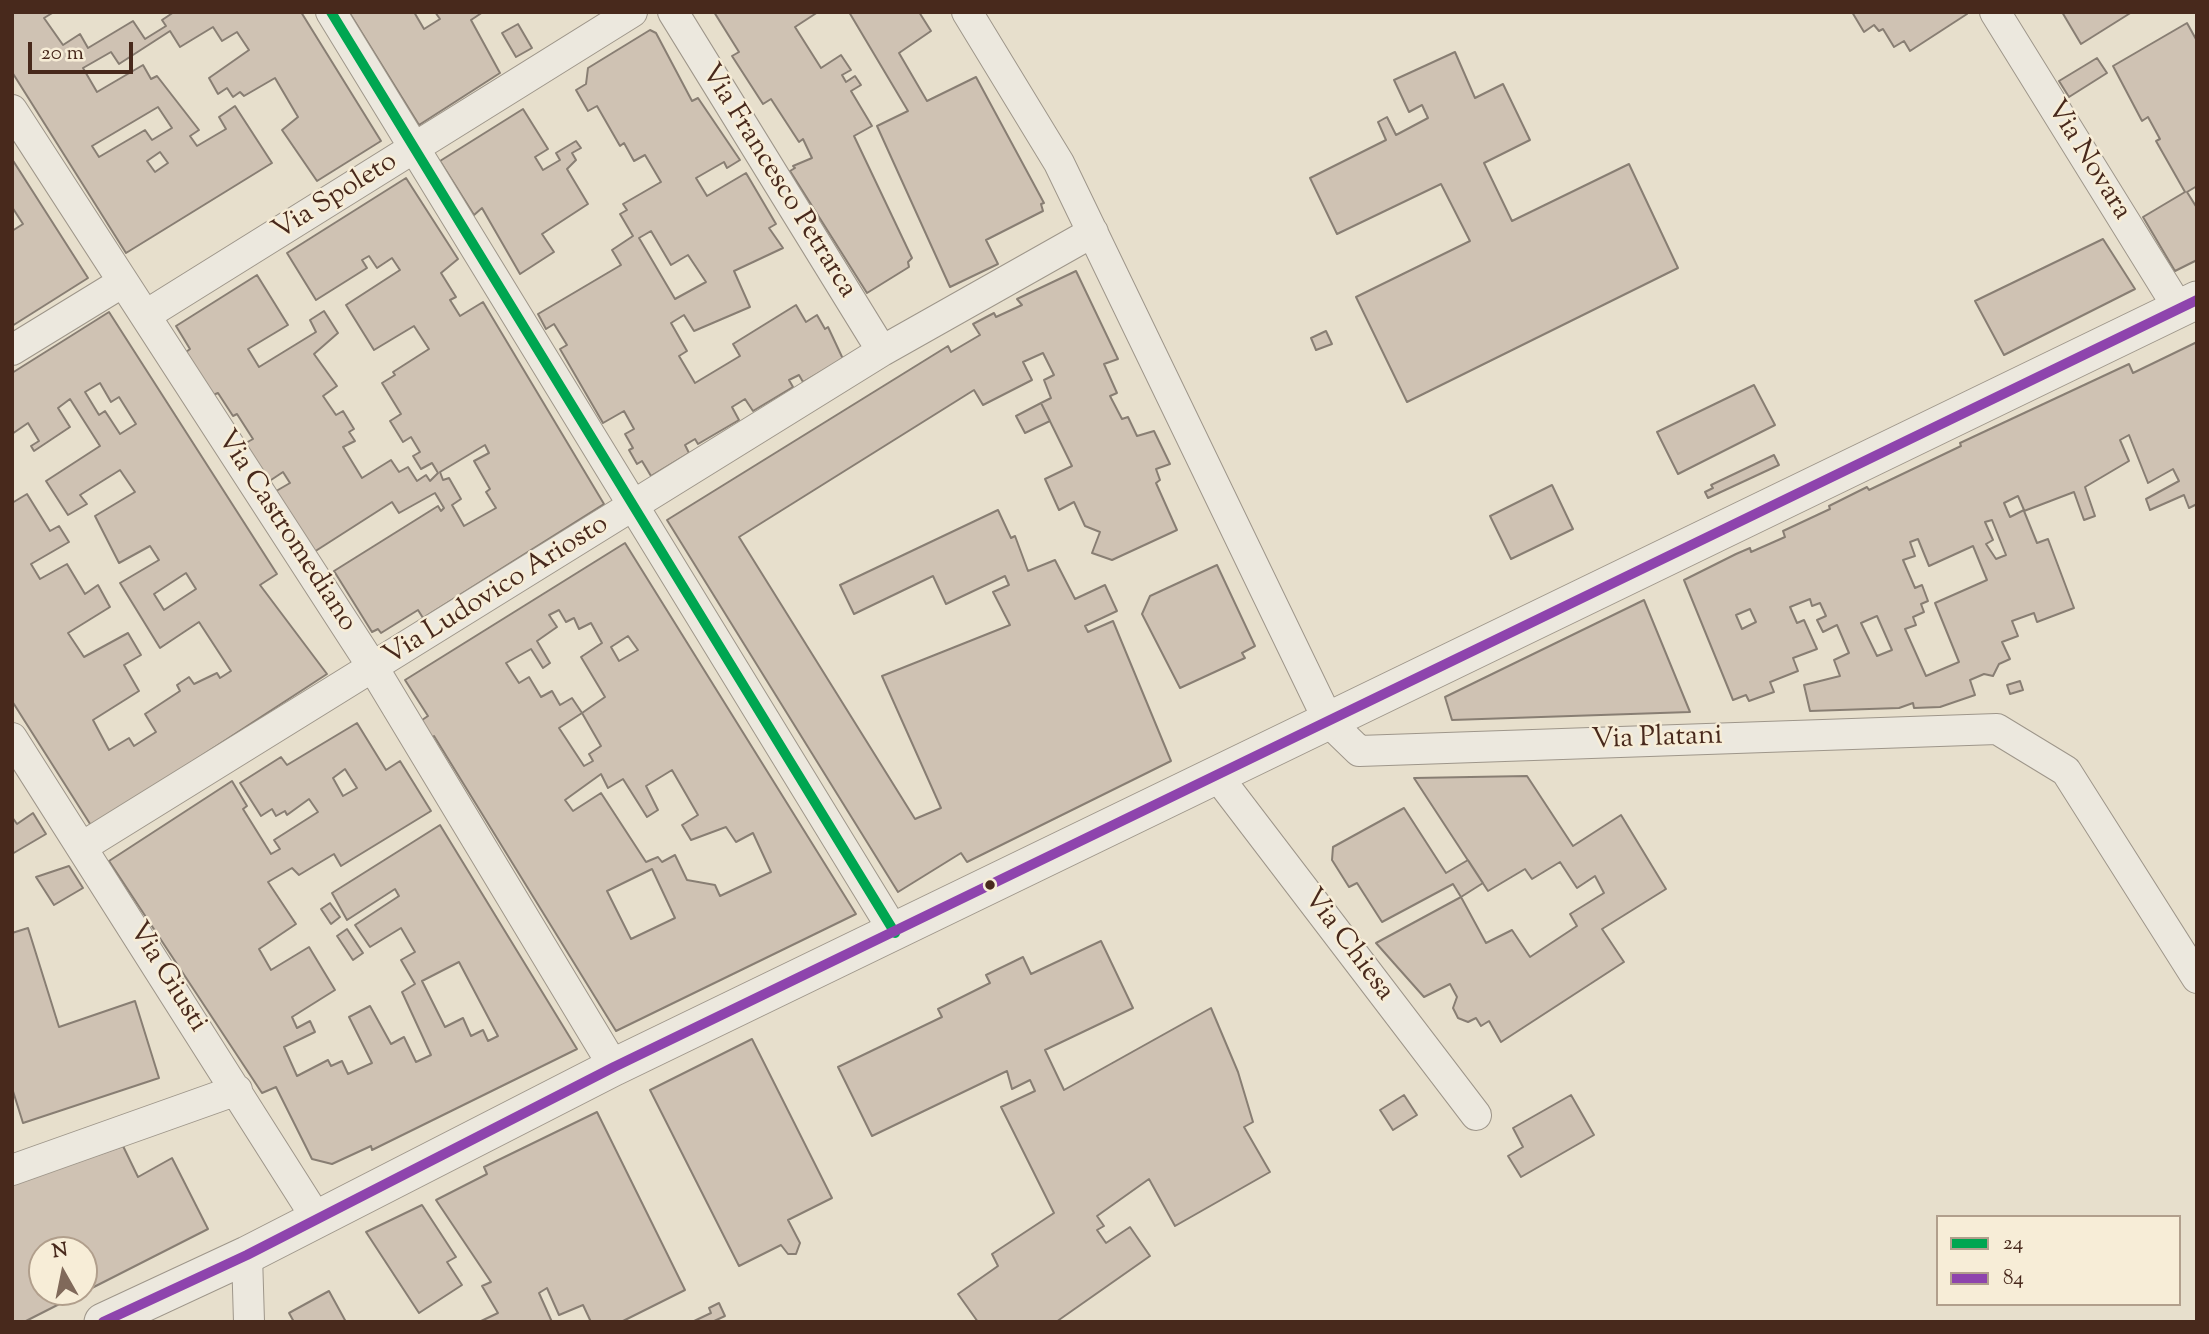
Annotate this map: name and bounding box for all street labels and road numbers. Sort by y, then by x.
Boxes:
street label: Via Francesco Petrarca [691,59,863,305]
street label: Via Novara [2037,95,2137,227]
street label: Via Spoleto [268,147,404,249]
street label: Via Castromediano [207,425,363,639]
street label: Via Ludovico Ariosto [378,509,616,675]
street label: Via Platani [1591,721,1723,759]
street label: Via Chiesa [1294,883,1400,1009]
street label: Via Giusti [119,917,213,1039]

